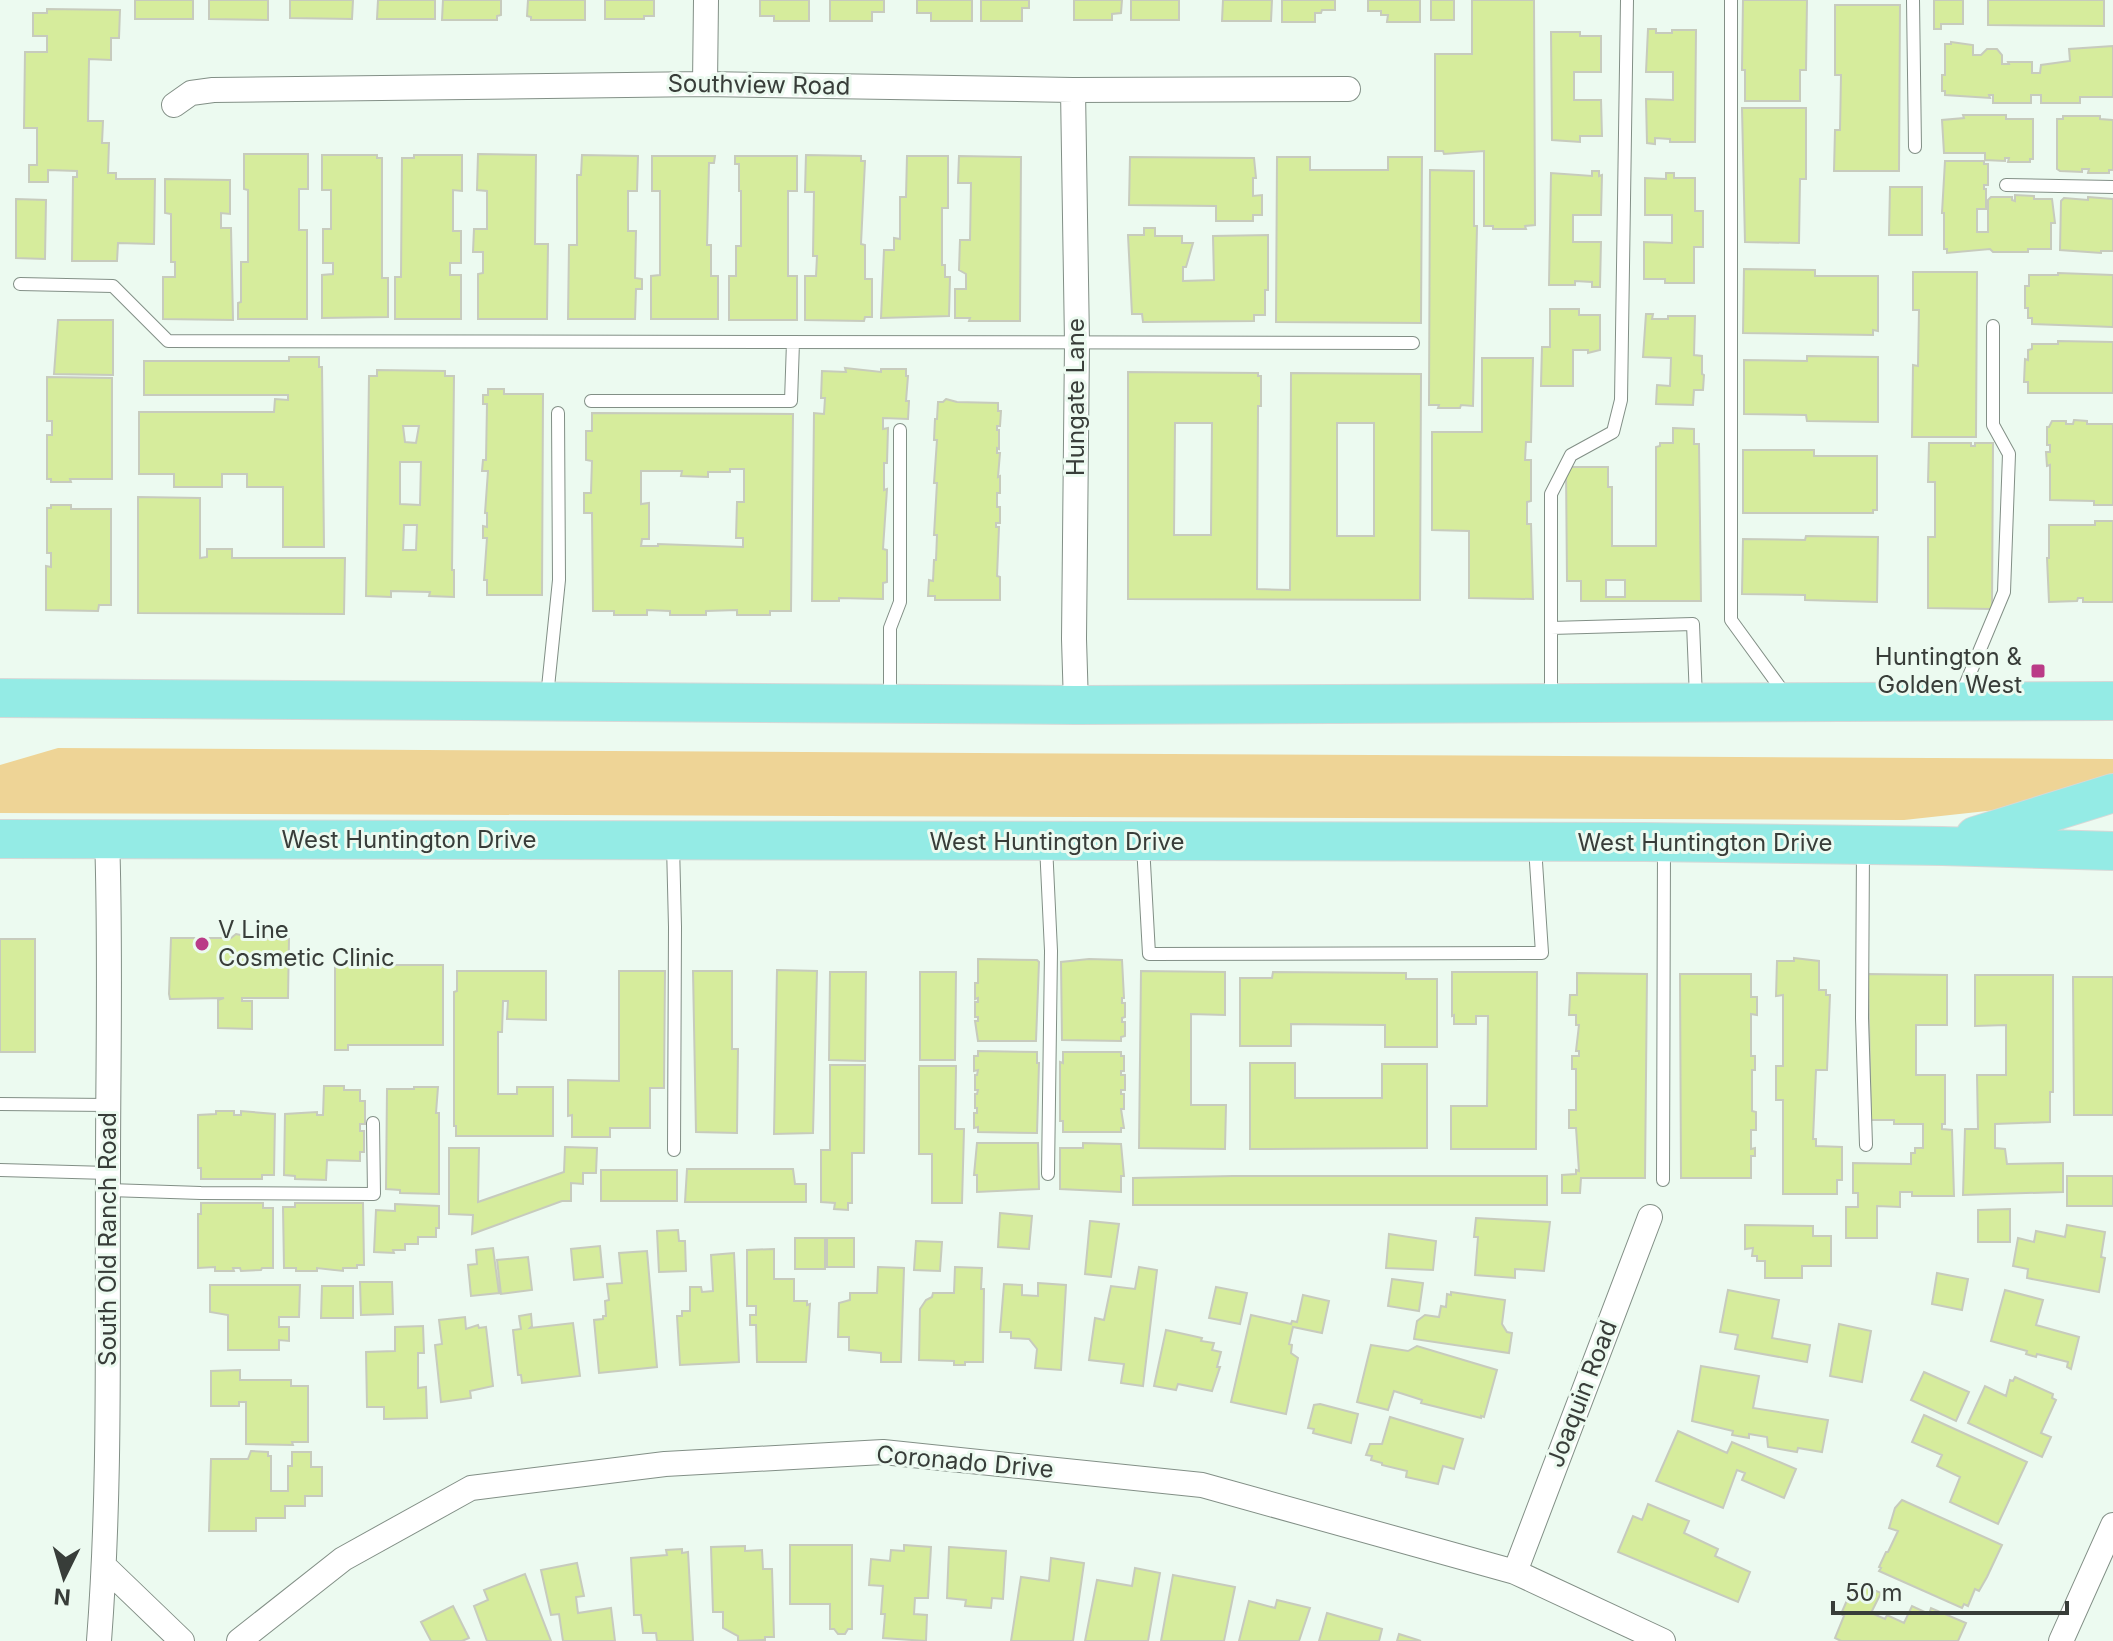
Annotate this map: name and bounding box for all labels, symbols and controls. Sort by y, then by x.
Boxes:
street label: Southview Road [667,68,851,101]
street label: Hungate Lane [1061,318,1090,476]
place label: Huntington & Golden West [1875,642,2023,699]
marker: Huntington & Golden West [2029,662,2047,680]
street label: West Huntington Drive [282,825,536,854]
street label: West Huntington Drive [930,827,1184,856]
street label: West Huntington Drive [1578,828,1832,857]
place label: V Line Cosmetic Clinic [218,915,395,972]
marker: V Line Cosmetic Clinic [193,935,211,953]
street label: South Old Ranch Road [93,1112,122,1366]
street label: Joaquin Road [1540,1316,1623,1472]
street label: Coronado Drive [875,1439,1055,1484]
north arrow [24,1537,104,1617]
scale bar [1833,1565,2067,1615]
text: 50 m [1845,1578,1903,1607]
text: N [53,1583,72,1611]

